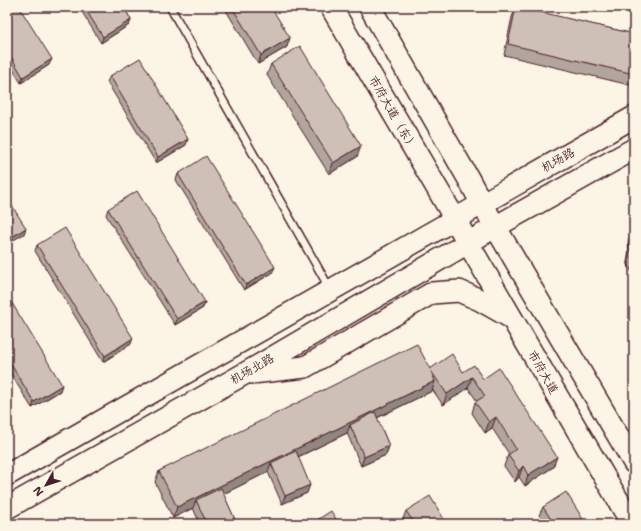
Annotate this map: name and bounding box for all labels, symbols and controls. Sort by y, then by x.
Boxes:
street label: 市府大道（东） [365,73,421,153]
street label: 机场路 [538,144,578,176]
street label: 市府大道 [524,347,562,397]
street label: 机场北路 [227,350,277,388]
north arrow [26,465,66,505]
text: N [30,483,47,499]

